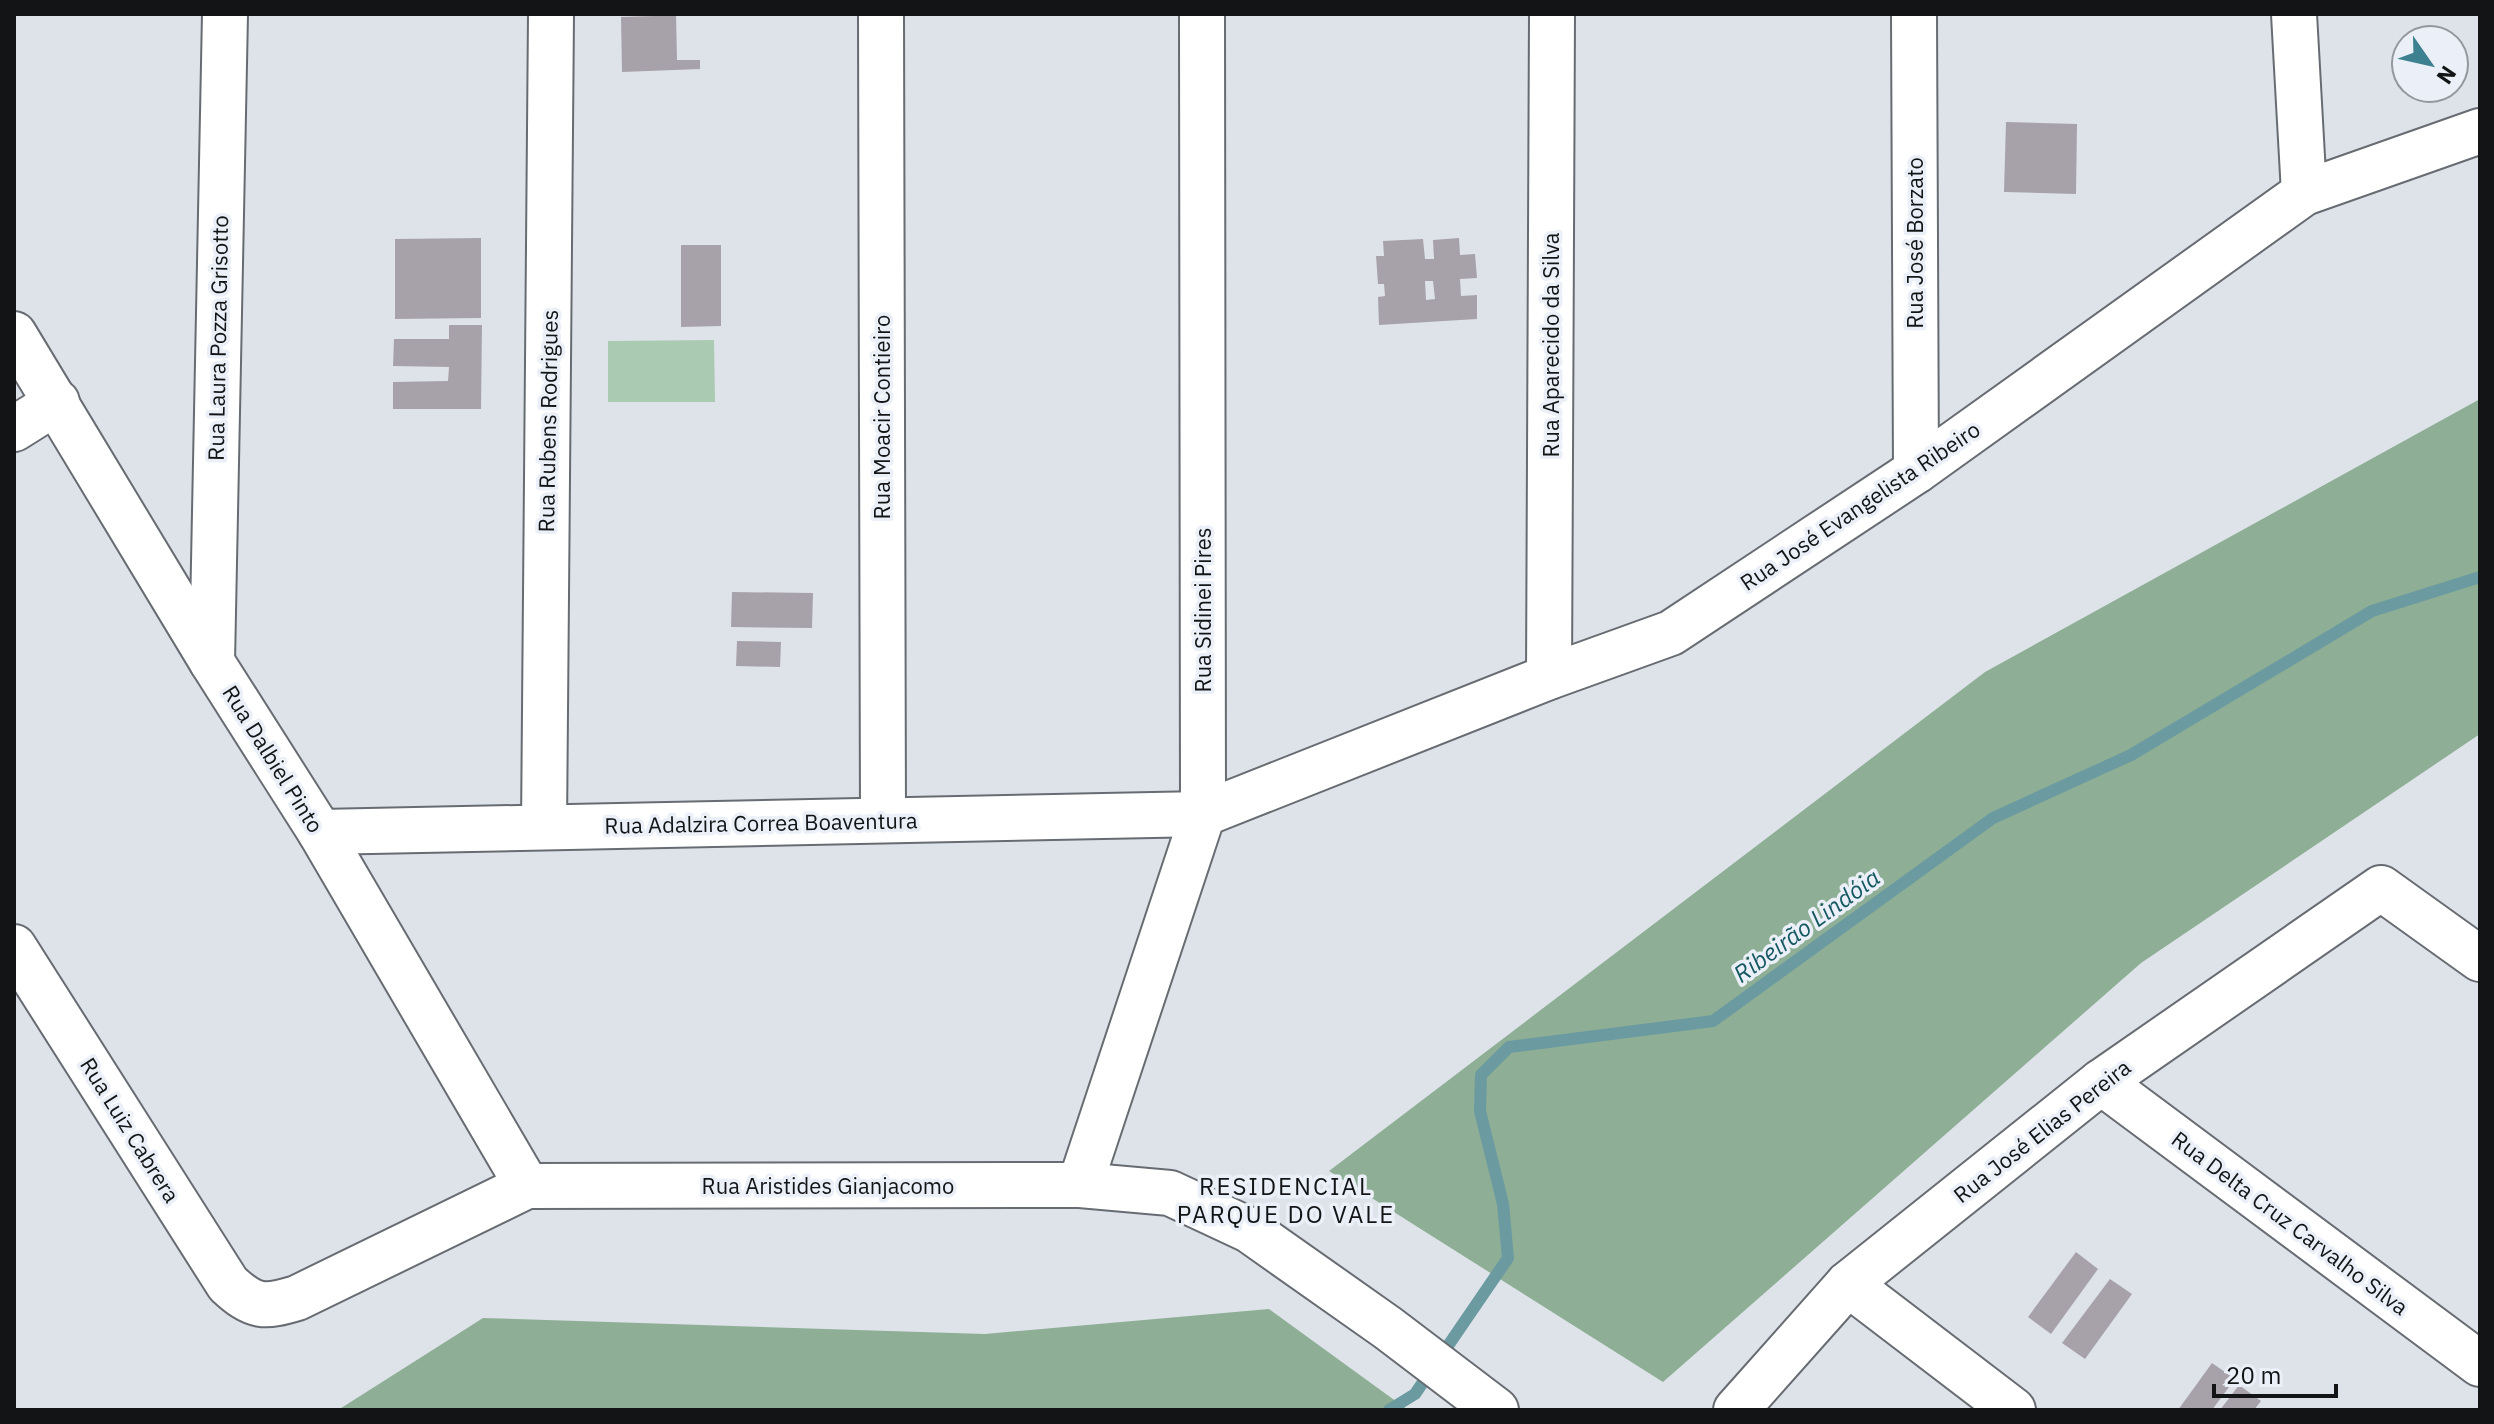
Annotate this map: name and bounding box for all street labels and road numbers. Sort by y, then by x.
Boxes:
street label: Rua José Borzato [1900,157,1929,329]
street label: Rua Laura Pozza Grisotto [201,215,234,461]
street label: Rua Aparecido da Silva [1536,232,1565,458]
street label: Rua Rubens Rodrigues [531,309,564,533]
street label: Rua Moacir Contieiro [867,315,896,519]
street label: Rua José Evangelista Ribeiro [1734,414,1985,597]
street label: Rua Sidinei Pires [1188,528,1217,692]
street label: Rua Dalbiel Pinto [216,679,330,838]
street label: Rua Adalzira Correa Boaventura [604,805,918,840]
street label: Rua Luiz Cabrera [74,1052,187,1208]
street label: Rua José Elias Pereira [1947,1052,2136,1209]
street label: Rua Delta Cruz Carvalho Silva [2166,1124,2415,1321]
street label: Rua Aristides Gianjacomo [702,1171,954,1200]

